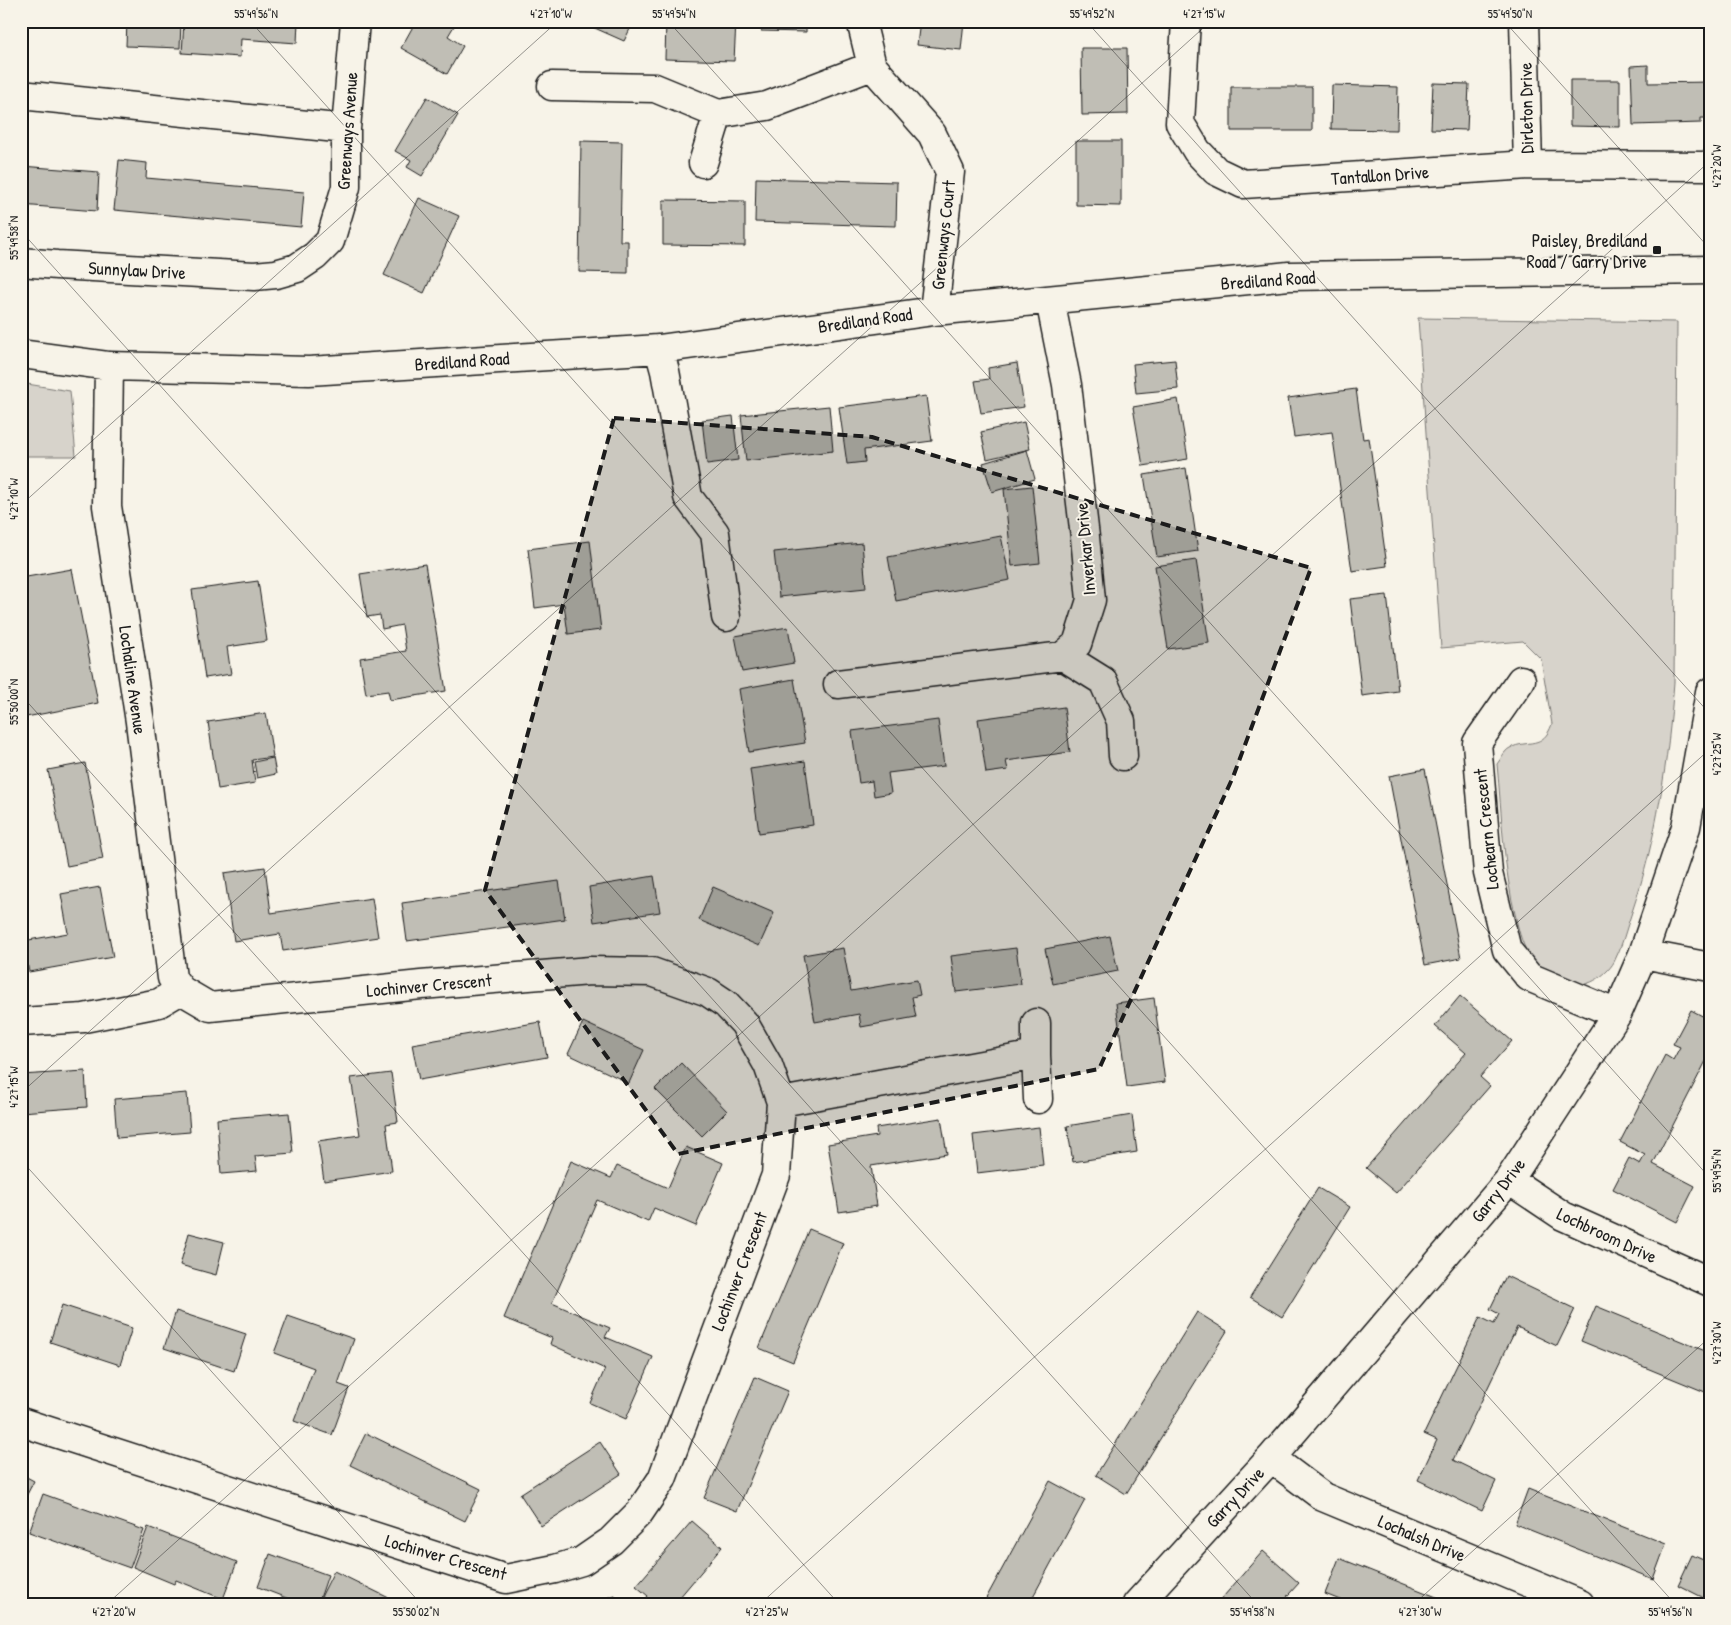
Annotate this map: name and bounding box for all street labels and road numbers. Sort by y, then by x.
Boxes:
street label: Dirleton Drive [1513,62,1539,154]
street label: Greenways Avenue [330,71,364,191]
street label: Tantallon Drive [1330,159,1430,191]
street label: Greenways Court [925,178,961,291]
street label: Sunnylaw Drive [88,255,186,285]
street label: Brediland Road [1220,264,1316,296]
street label: Brediland Road [816,301,914,339]
street label: Brediland Road [414,345,510,377]
street label: Inverkar Drive [1068,502,1102,596]
street label: Lochaline Avenue [113,624,153,736]
street label: Lochearn Crescent [1467,767,1505,891]
street label: Lochinver Crescent [365,967,493,1003]
street label: Garry Drive [1465,1153,1531,1227]
street label: Lochbroom Drive [1553,1201,1661,1269]
street label: Lochinver Crescent [705,1207,773,1334]
street label: Garry Drive [1200,1461,1270,1533]
street label: Lochalsh Drive [1374,1508,1470,1568]
street label: Lochinver Crescent [382,1528,511,1587]

